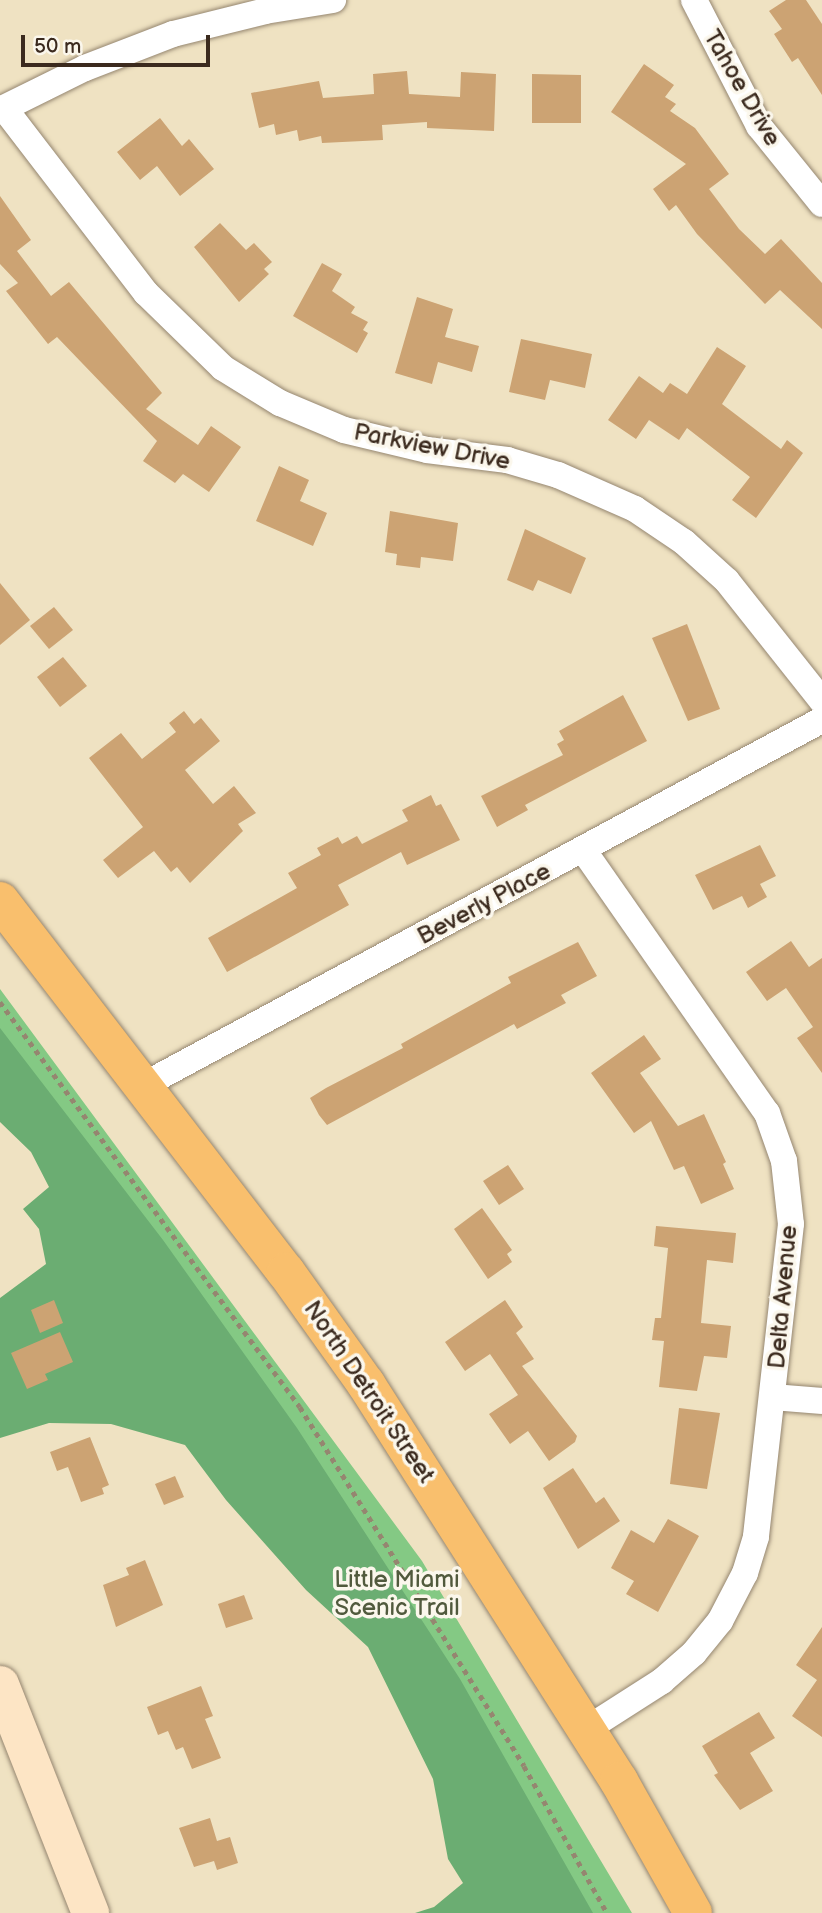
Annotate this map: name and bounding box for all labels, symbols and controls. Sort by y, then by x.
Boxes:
scale bar [24,21,214,65]
street label: Tahoe Drive [697,25,787,151]
text: 50 m [34,34,81,59]
street label: Parkview Drive [351,418,513,476]
street label: Beverly Place [412,856,556,952]
street label: Delta Avenue [762,1224,804,1370]
street label: North Detroit Street [297,1295,441,1489]
park label: Little Miami Scenic Trail [334,1566,460,1622]

